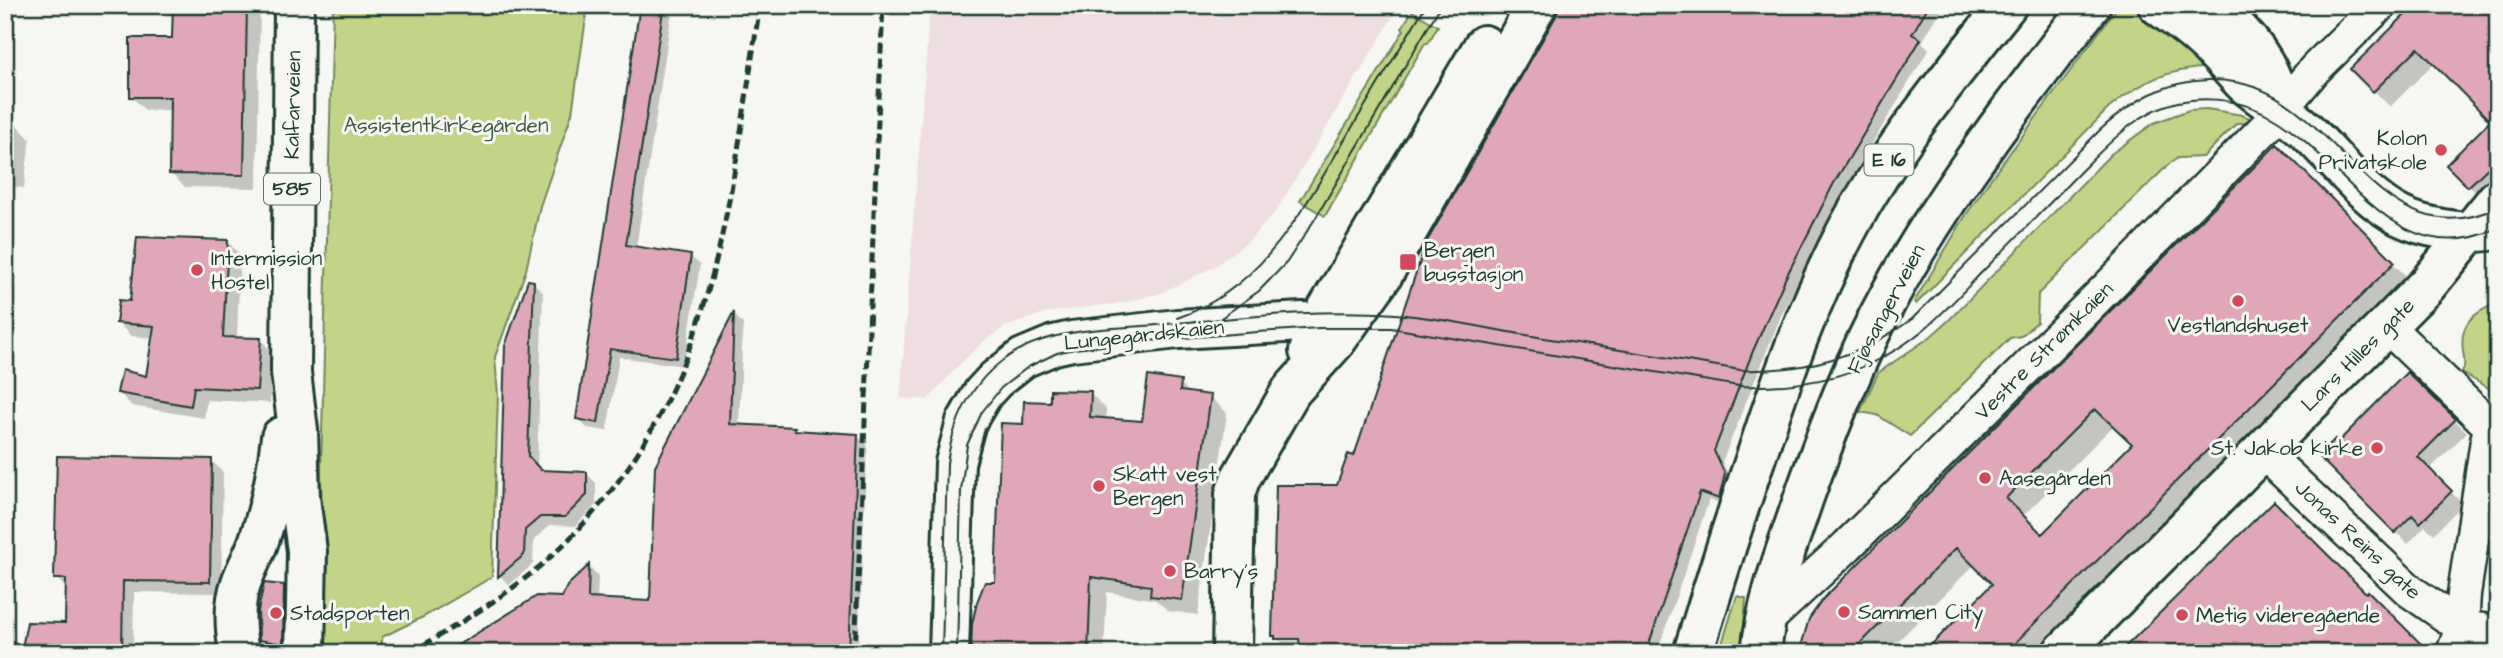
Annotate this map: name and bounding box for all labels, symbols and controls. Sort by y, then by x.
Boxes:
street label: Kalfarveien [278,50,308,160]
park label: Assistentkirkegården [344,111,548,142]
place label: Kolon Privatskole [2319,124,2427,177]
marker: Kolon Privatskole [2433,142,2449,158]
road number: E 16 [1864,144,1913,176]
road number: 585 [264,174,320,204]
place label: Bergen busstasjon [1424,236,1523,289]
street label: Fjøsangerveien [1840,239,1934,380]
place label: Intermission Hostel [211,244,322,297]
marker: Bergen busstasjon [1398,252,1418,272]
marker: Intermission Hostel [189,262,205,278]
street label: Vestre Strømkaien [1968,275,2120,427]
street label: Lars Hilles gate [2295,292,2423,420]
marker: Vestlandshuset [2230,293,2246,309]
place label: Vestlandshuset [2168,311,2309,340]
street label: Lungegårdskaien [1062,312,1226,360]
place label: St. Jakob kirke [2211,434,2363,463]
marker: St. Jakob kirke [2369,440,2385,456]
place label: Skatt vest Bergen [1113,460,1217,515]
place label: Aasegården [1999,464,2111,495]
marker: Aasegården [1977,470,1993,486]
street label: Jonas Reins gate [2287,474,2428,608]
marker: Skatt vest Bergen [1091,478,1107,494]
place label: Barry's [1184,557,1258,588]
marker: Barry's [1162,563,1178,579]
place label: Sammen City [1858,598,1984,629]
place label: Stadsporten [290,599,409,629]
place label: Metis videregående [2196,601,2380,632]
marker: Sammen City [1836,604,1852,620]
marker: Stadsporten [268,605,284,621]
marker: Metis videregående [2174,607,2190,623]

